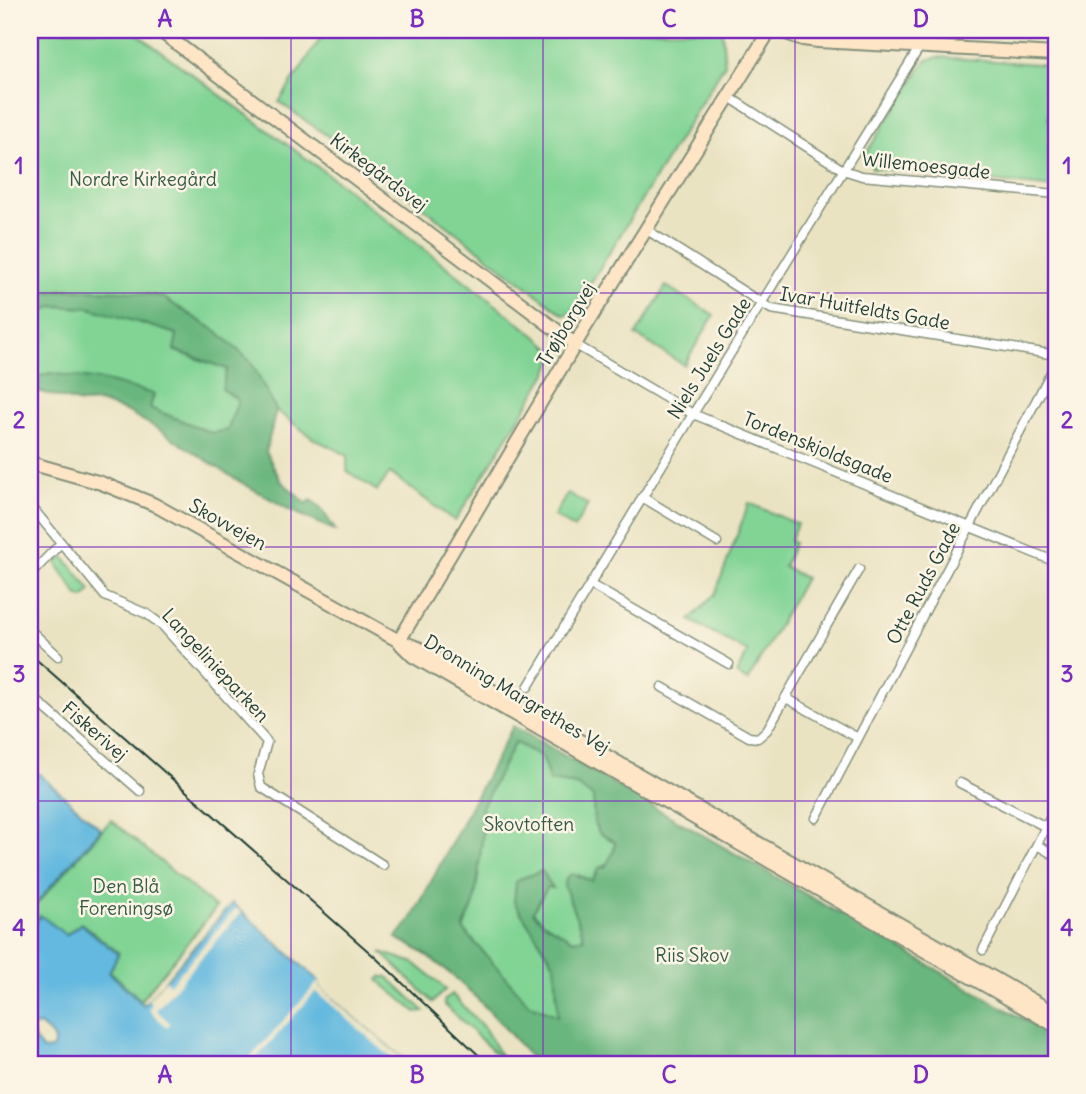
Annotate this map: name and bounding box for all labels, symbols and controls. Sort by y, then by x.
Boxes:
text: A [158,4,173,33]
text: B [409,4,425,33]
text: C [661,4,677,33]
text: D [913,4,929,33]
street label: Kirkegårdsvej [325,127,433,217]
street label: Willemoesgade [860,146,992,184]
text: 1 [14,151,24,180]
text: 1 [1062,151,1072,180]
park label: Nordre Kirkegård [69,167,217,191]
street label: Trøjborgvej [531,277,601,371]
street label: Ivar Huitfeldts Gade [778,281,952,335]
street label: Niels Juels Gade [662,293,756,423]
text: 2 [13,405,26,434]
text: 2 [1061,405,1074,434]
street label: Tordenskjoldsgade [740,406,896,488]
street label: Skovvejen [185,493,271,555]
street label: Otte Ruds Gade [881,518,965,648]
street label: Langelinieparken [157,603,275,727]
street label: Dronning Margrethes Vej [420,629,614,759]
text: 3 [12,659,26,688]
text: 3 [1060,659,1074,688]
street label: Fiskerivej [57,696,133,766]
park label: Skovtoften [484,812,574,836]
park label: Den Blå Foreningsø [79,874,173,920]
text: 4 [12,913,26,942]
text: 4 [1060,913,1074,942]
park label: Riis Skov [655,943,729,967]
text: A [158,1060,173,1089]
text: B [409,1060,425,1089]
text: C [661,1060,677,1089]
text: D [913,1060,929,1089]

